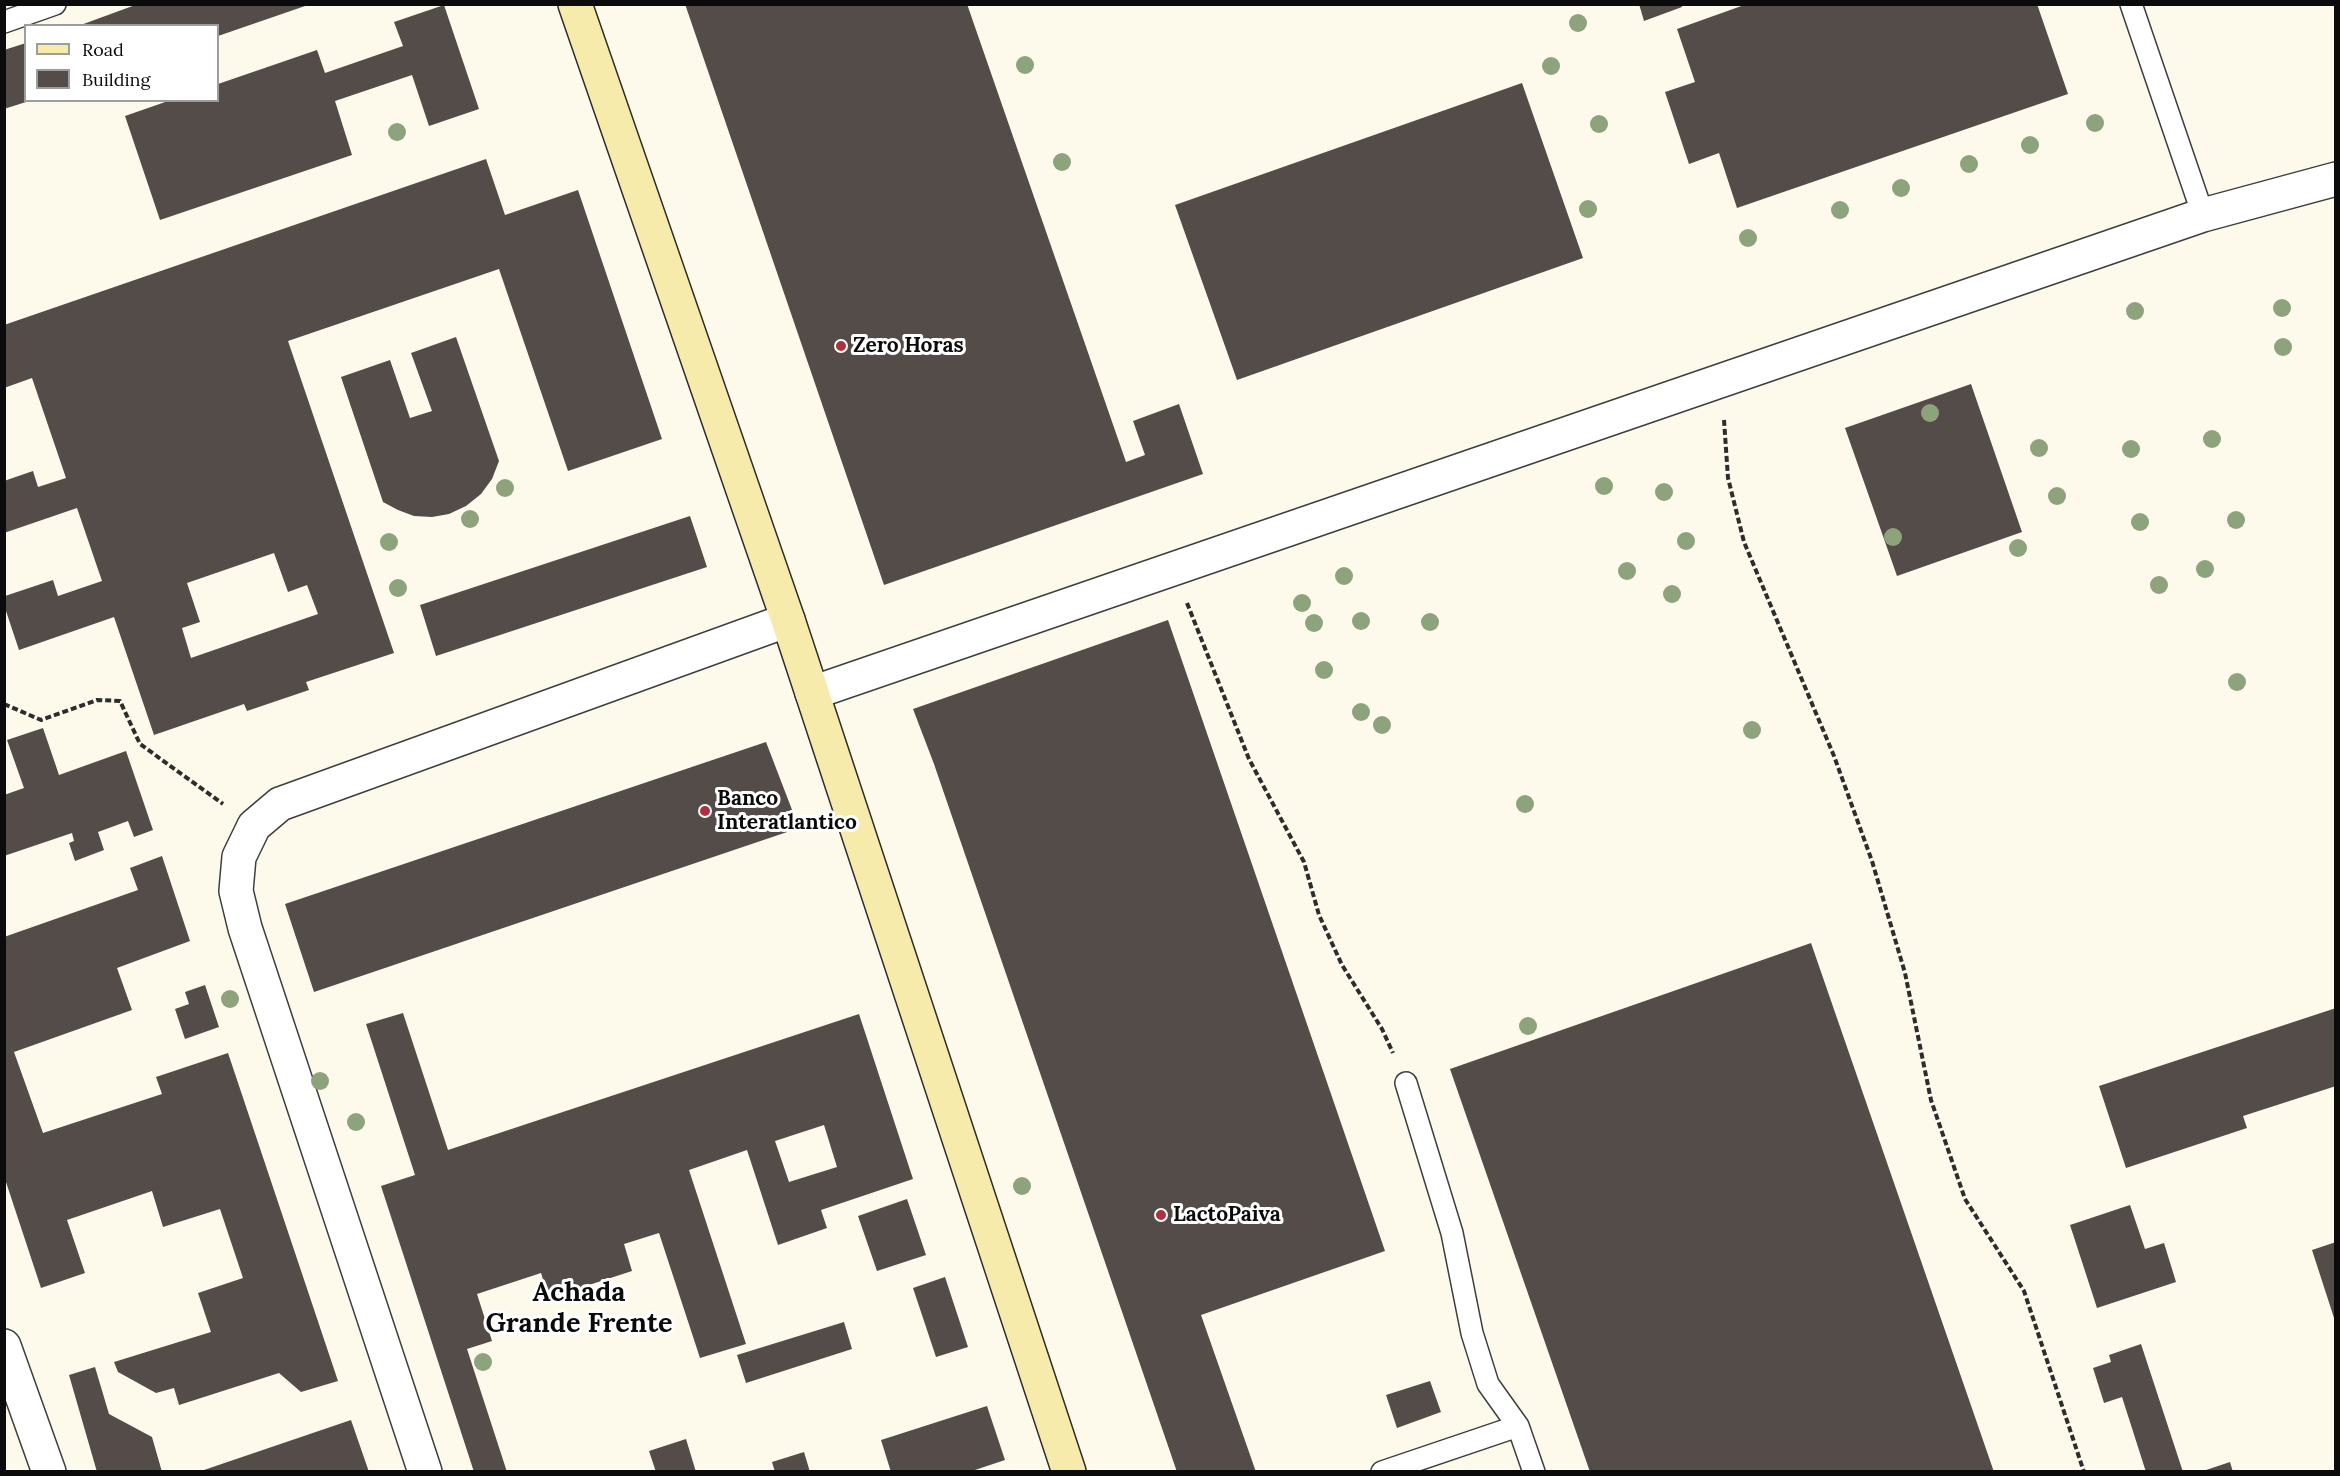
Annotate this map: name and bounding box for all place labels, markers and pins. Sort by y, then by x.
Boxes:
place label: Zero Horas [853,333,964,359]
marker: Zero Horas [834,339,848,353]
place label: Banco Interatlantico [717,786,857,836]
marker: Banco Interatlantico [698,804,712,818]
place label: LactoPaiva [1173,1202,1281,1228]
marker: LactoPaiva [1154,1208,1168,1222]

